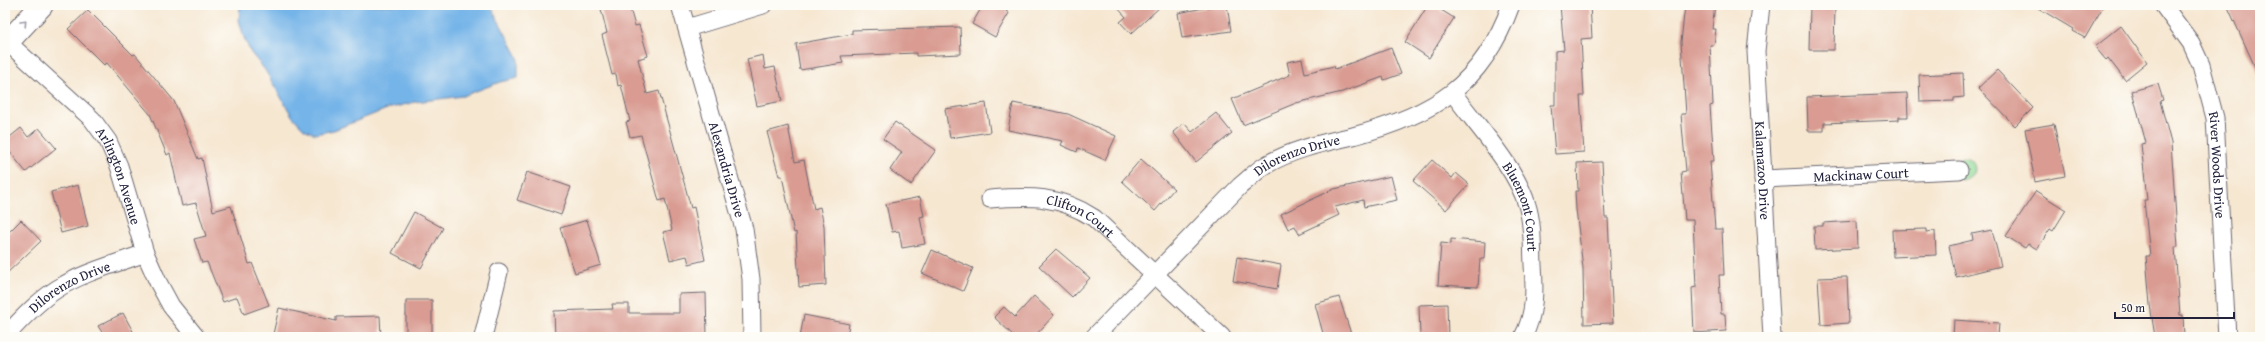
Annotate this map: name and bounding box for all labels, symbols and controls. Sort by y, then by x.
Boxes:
one-way arrow [20,20,27,28]
street label: River Woods Drive [2204,109,2231,219]
street label: Alexandria Drive [704,119,750,220]
street label: Kalamazoo Drive [1750,121,1775,221]
street label: Arlington Avenue [91,123,146,227]
street label: Dilorenzo Drive [1249,129,1342,181]
street label: Bluemont Court [1498,158,1543,252]
street label: Mackinaw Court [1813,162,1909,187]
street label: Clifton Court [1045,189,1119,242]
street label: Dilorenzo Drive [24,256,113,317]
scale bar [2115,294,2234,320]
text: 50 m [2121,299,2145,316]

